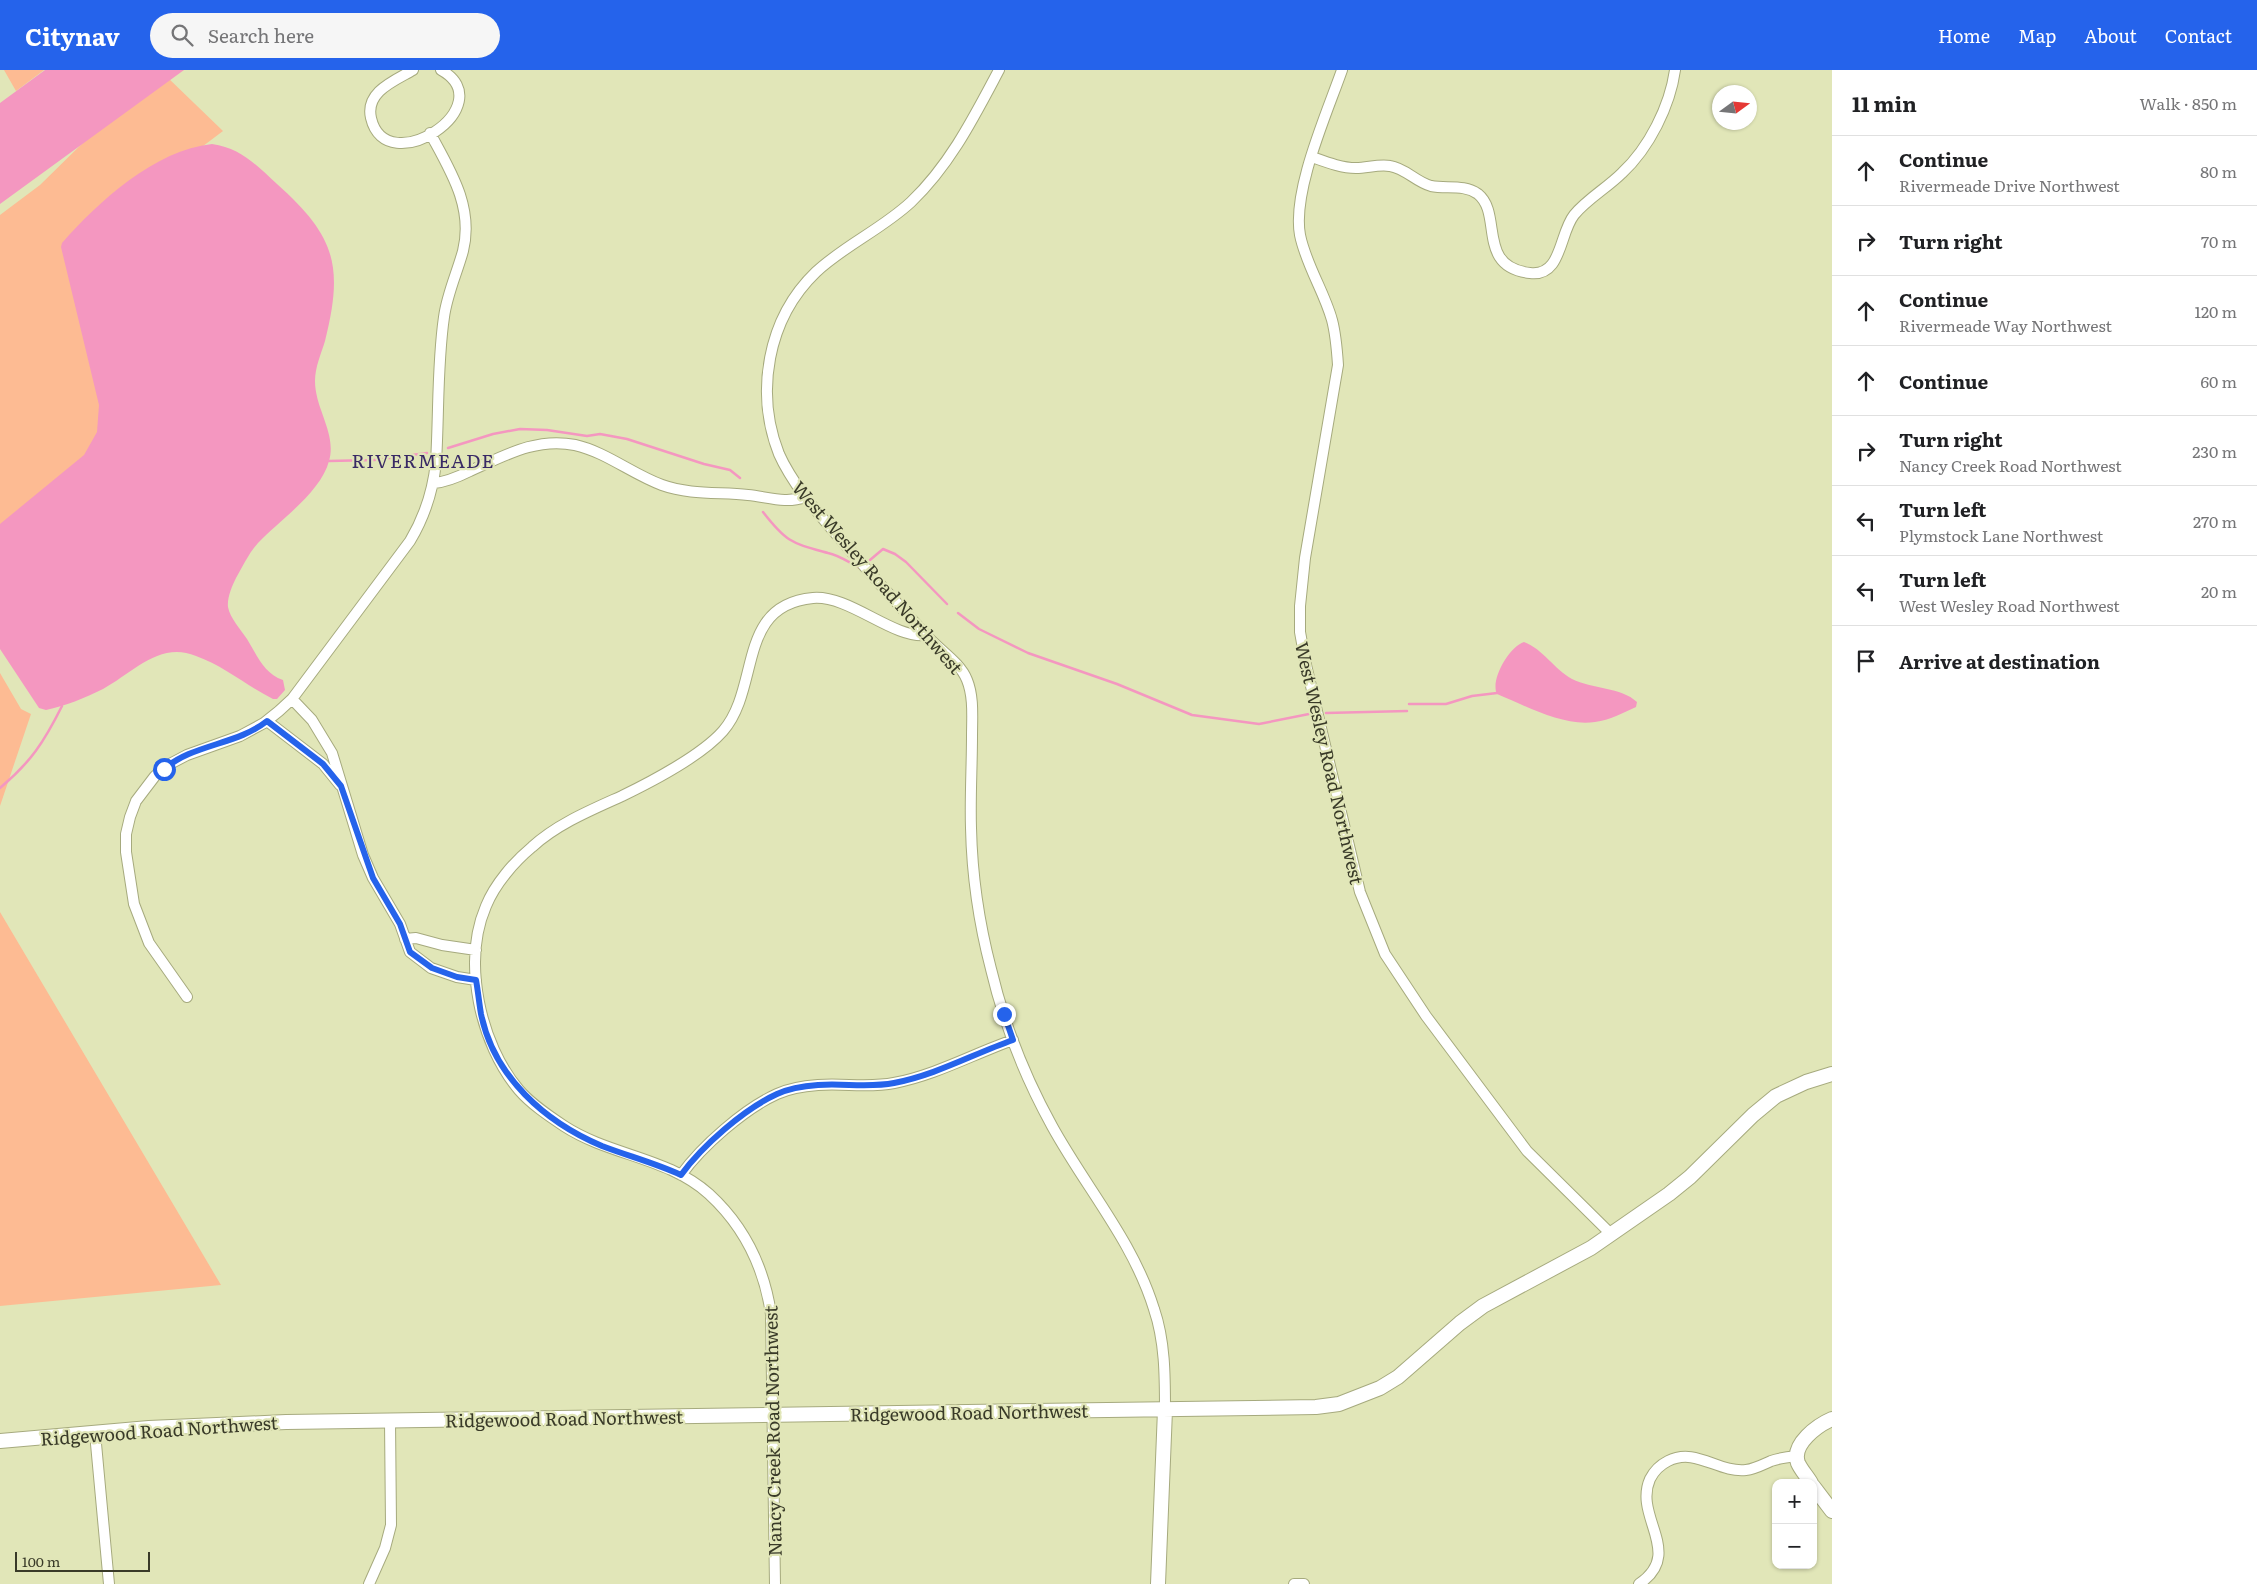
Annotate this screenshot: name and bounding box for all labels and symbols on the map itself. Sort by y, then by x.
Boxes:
north arrow [1712,85,1757,130]
district label: RIVERMEADE [351,446,495,474]
street label: West Wesley Road Northwest [786,474,970,680]
street label: West Wesley Road Northwest [1289,639,1371,888]
route start [153,758,176,781]
route end [993,1003,1016,1026]
street label: Nancy Creek Road Northwest [756,1305,788,1557]
street label: Ridgewood Road Northwest [850,1396,1089,1428]
street label: Ridgewood Road Northwest [445,1402,684,1434]
street label: Ridgewood Road Northwest [39,1408,279,1452]
scale bar [15,1549,150,1572]

